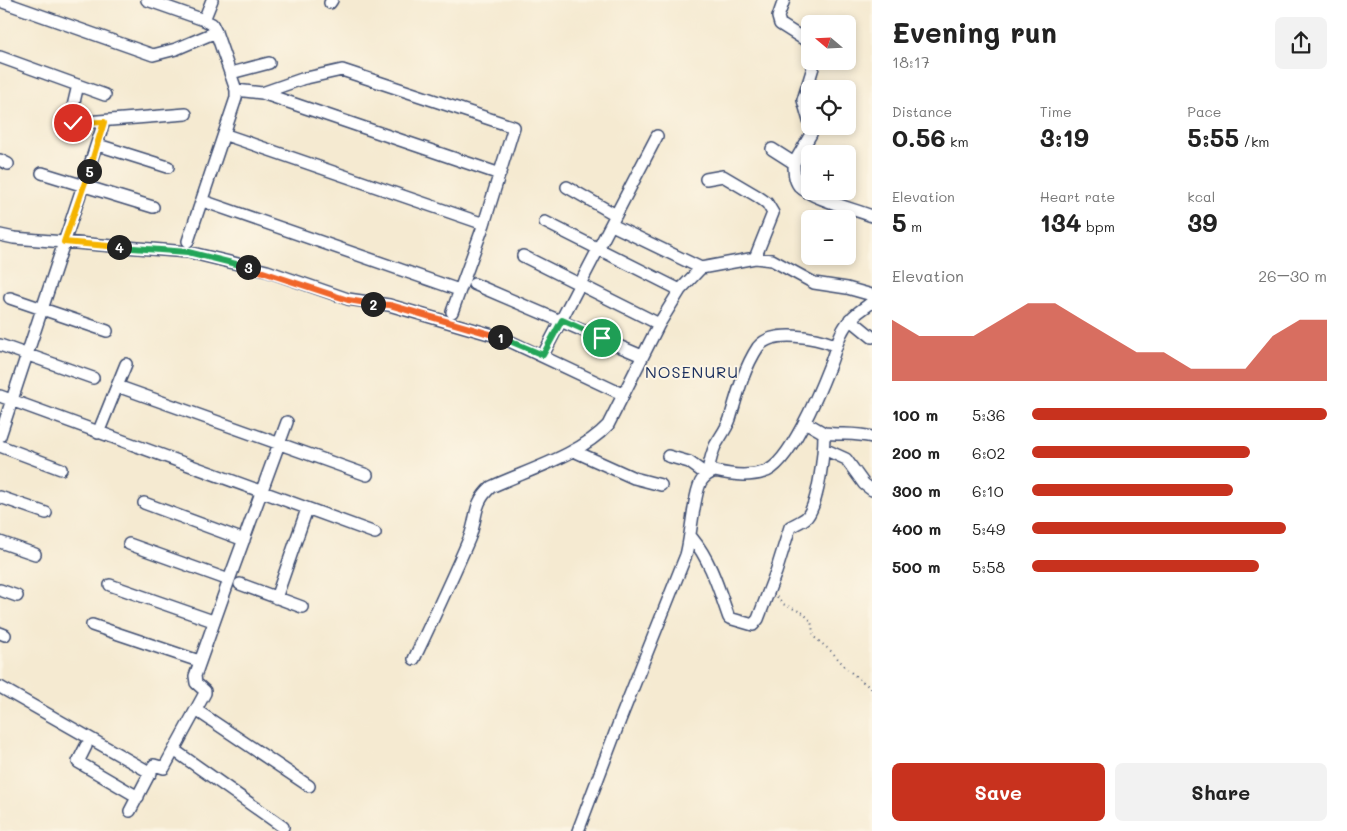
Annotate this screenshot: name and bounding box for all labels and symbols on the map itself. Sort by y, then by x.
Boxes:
north arrow [801,15,856,70]
pin [52,102,94,144]
pin: 5 [76,158,102,184]
pin: 4 [106,234,132,260]
pin: 3 [236,254,260,280]
pin: 2 [360,292,386,316]
pin [581,317,623,359]
pin: 1 [488,324,512,350]
district label: NOSENURU [645,361,739,382]

